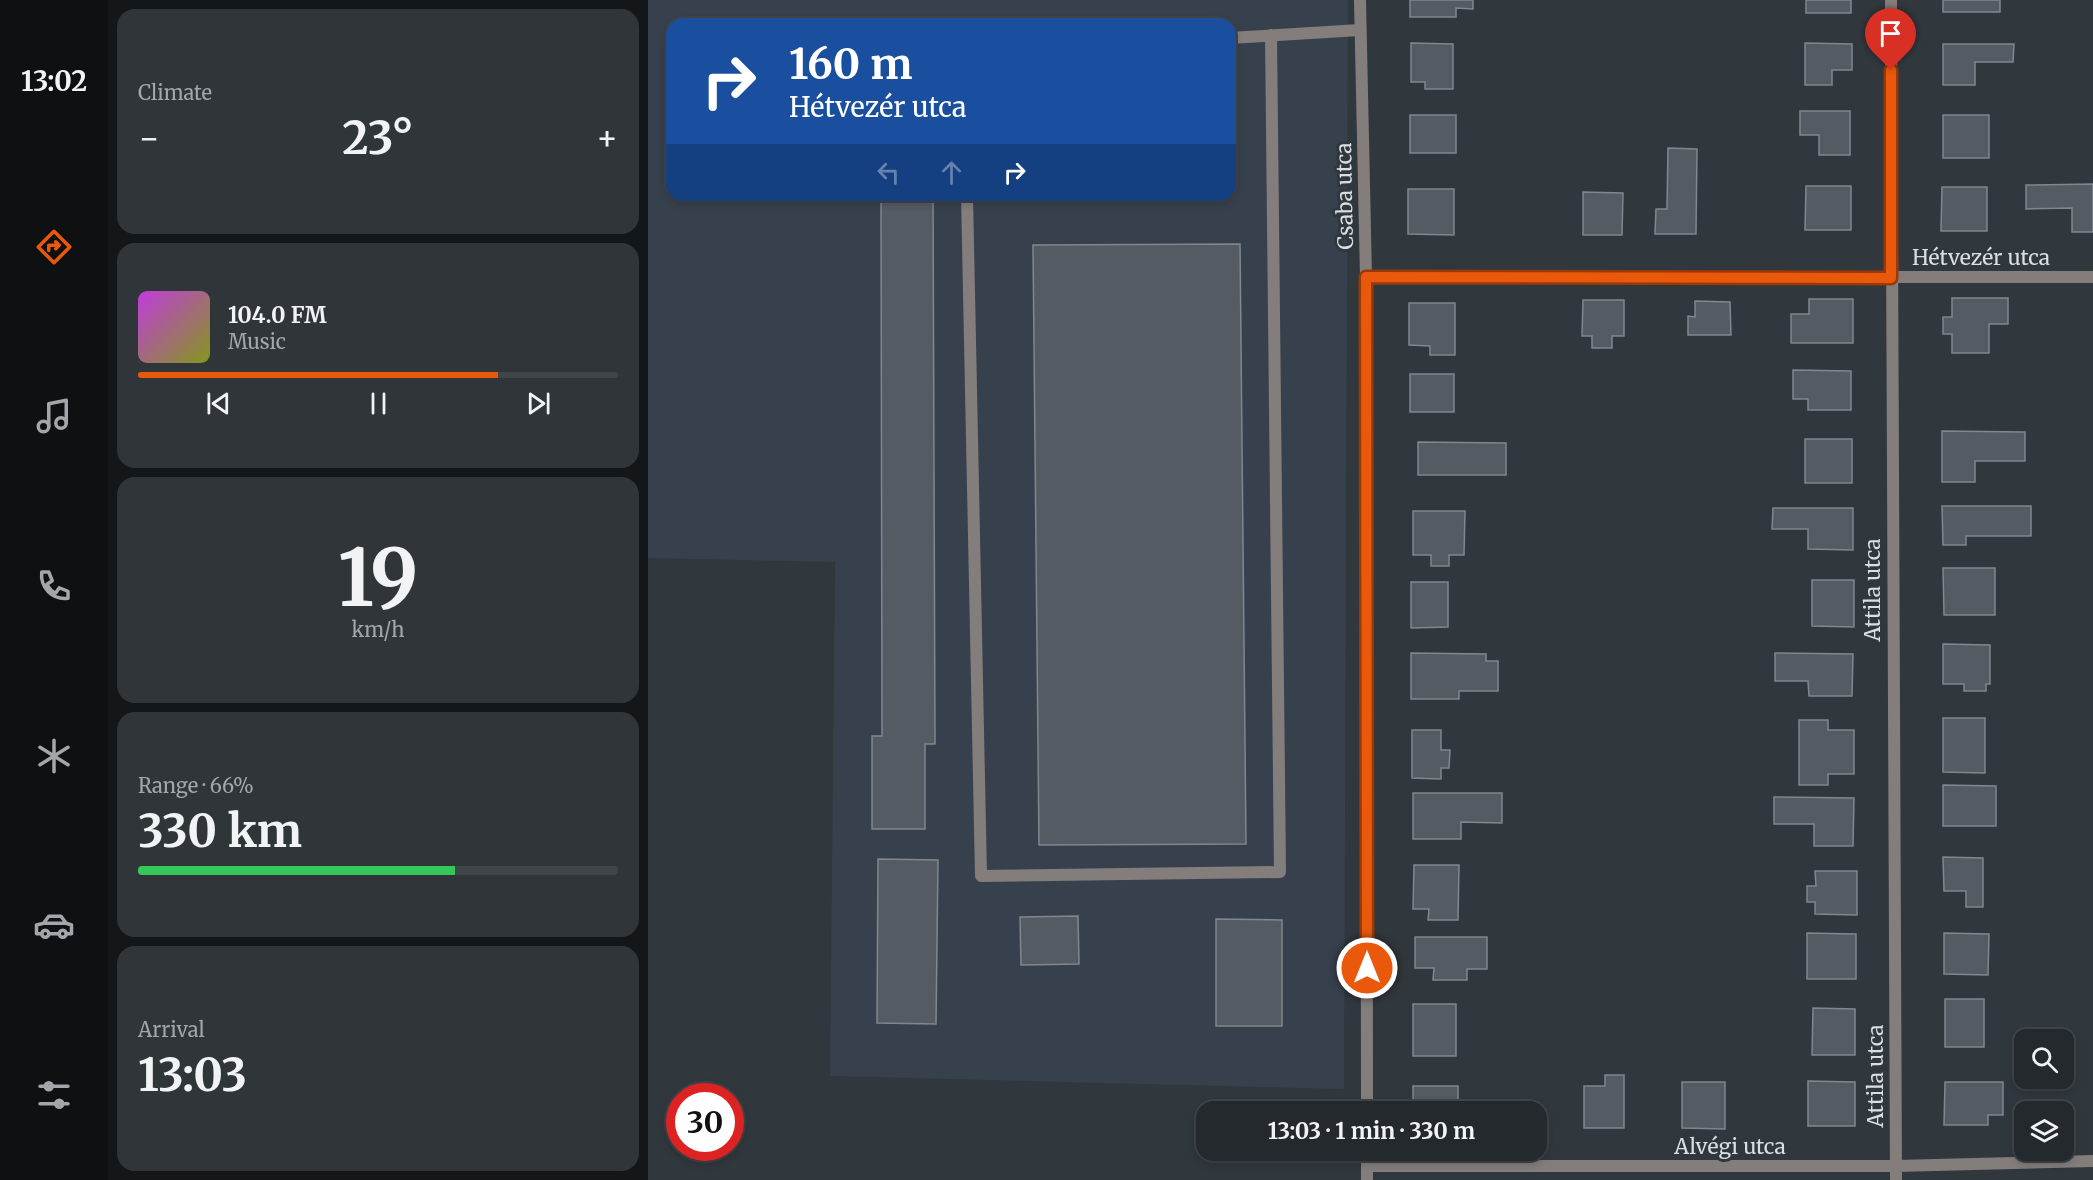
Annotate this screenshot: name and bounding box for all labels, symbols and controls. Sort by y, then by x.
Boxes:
pin [1865,8,1916,70]
icon: arrive [1874,17,1907,50]
text: 160 m [789,38,913,90]
icon: right [690,42,768,120]
text: 13:02 [21,64,87,98]
text: Climate [138,80,212,105]
text: Hétvezér utca [789,90,966,124]
text: 23° [342,110,414,166]
text: − [138,118,160,159]
text: + [596,118,618,159]
street label: Csaba utca [1330,142,1359,250]
icon: left [872,156,905,189]
icon: ahead [935,156,968,189]
icon: right [998,156,1031,189]
icon: directions [33,226,75,268]
street label: Hétvezér utca [1912,244,2050,271]
text: 104.0 FM [228,301,327,329]
text: Music [228,329,286,354]
icon: previous [202,387,235,420]
icon: pause [362,387,395,420]
icon: next [522,387,555,420]
icon: music [33,395,75,437]
text: 19 [338,529,418,627]
street label: Attila utca [1859,538,1886,643]
icon: phone [33,565,75,607]
text: km/h [352,617,404,642]
icon: climate [33,735,75,777]
text: Range · 66% [138,773,254,798]
text: 330 km [138,803,302,859]
icon: car [33,904,75,946]
position arrow [1335,936,1399,1000]
text: Arrival [138,1017,205,1042]
street label: Attila utca [1862,1024,1889,1129]
map controls [2014,1029,2074,1161]
button: search [2014,1029,2074,1089]
text: 13:03 [138,1047,247,1103]
icon: filters [33,1074,75,1116]
speed limit sign: 30 [666,1083,744,1161]
button: layers [2014,1101,2074,1161]
text: 13:03 · 1 min · 330 m [1268,1117,1475,1145]
street label: Alvégi utca [1673,1133,1786,1160]

